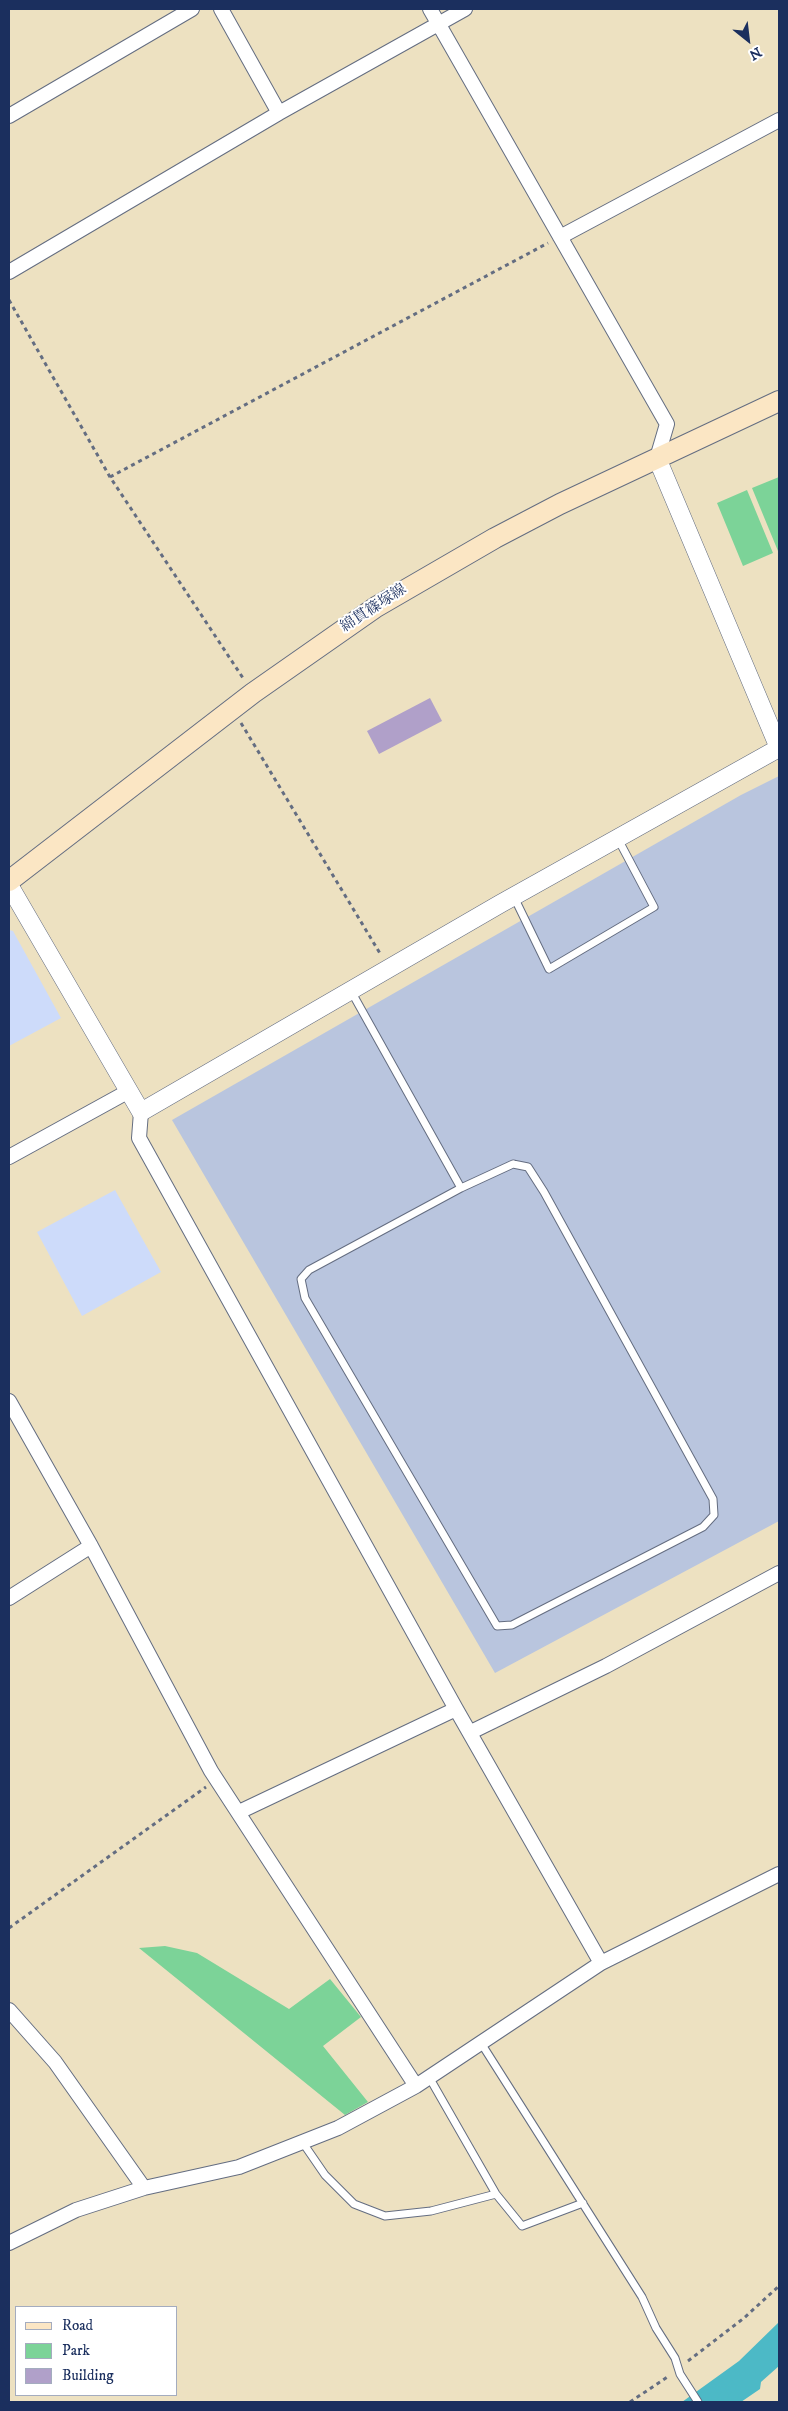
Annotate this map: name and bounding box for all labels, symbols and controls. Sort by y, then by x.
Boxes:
north arrow [723,15,773,65]
text: N [746,42,765,64]
street label: 綿貫篠塚線 [338,581,410,637]
legend [15,2306,178,2396]
text: Road [62,2316,93,2335]
text: Park [62,2341,90,2360]
text: Building [62,2366,114,2385]

